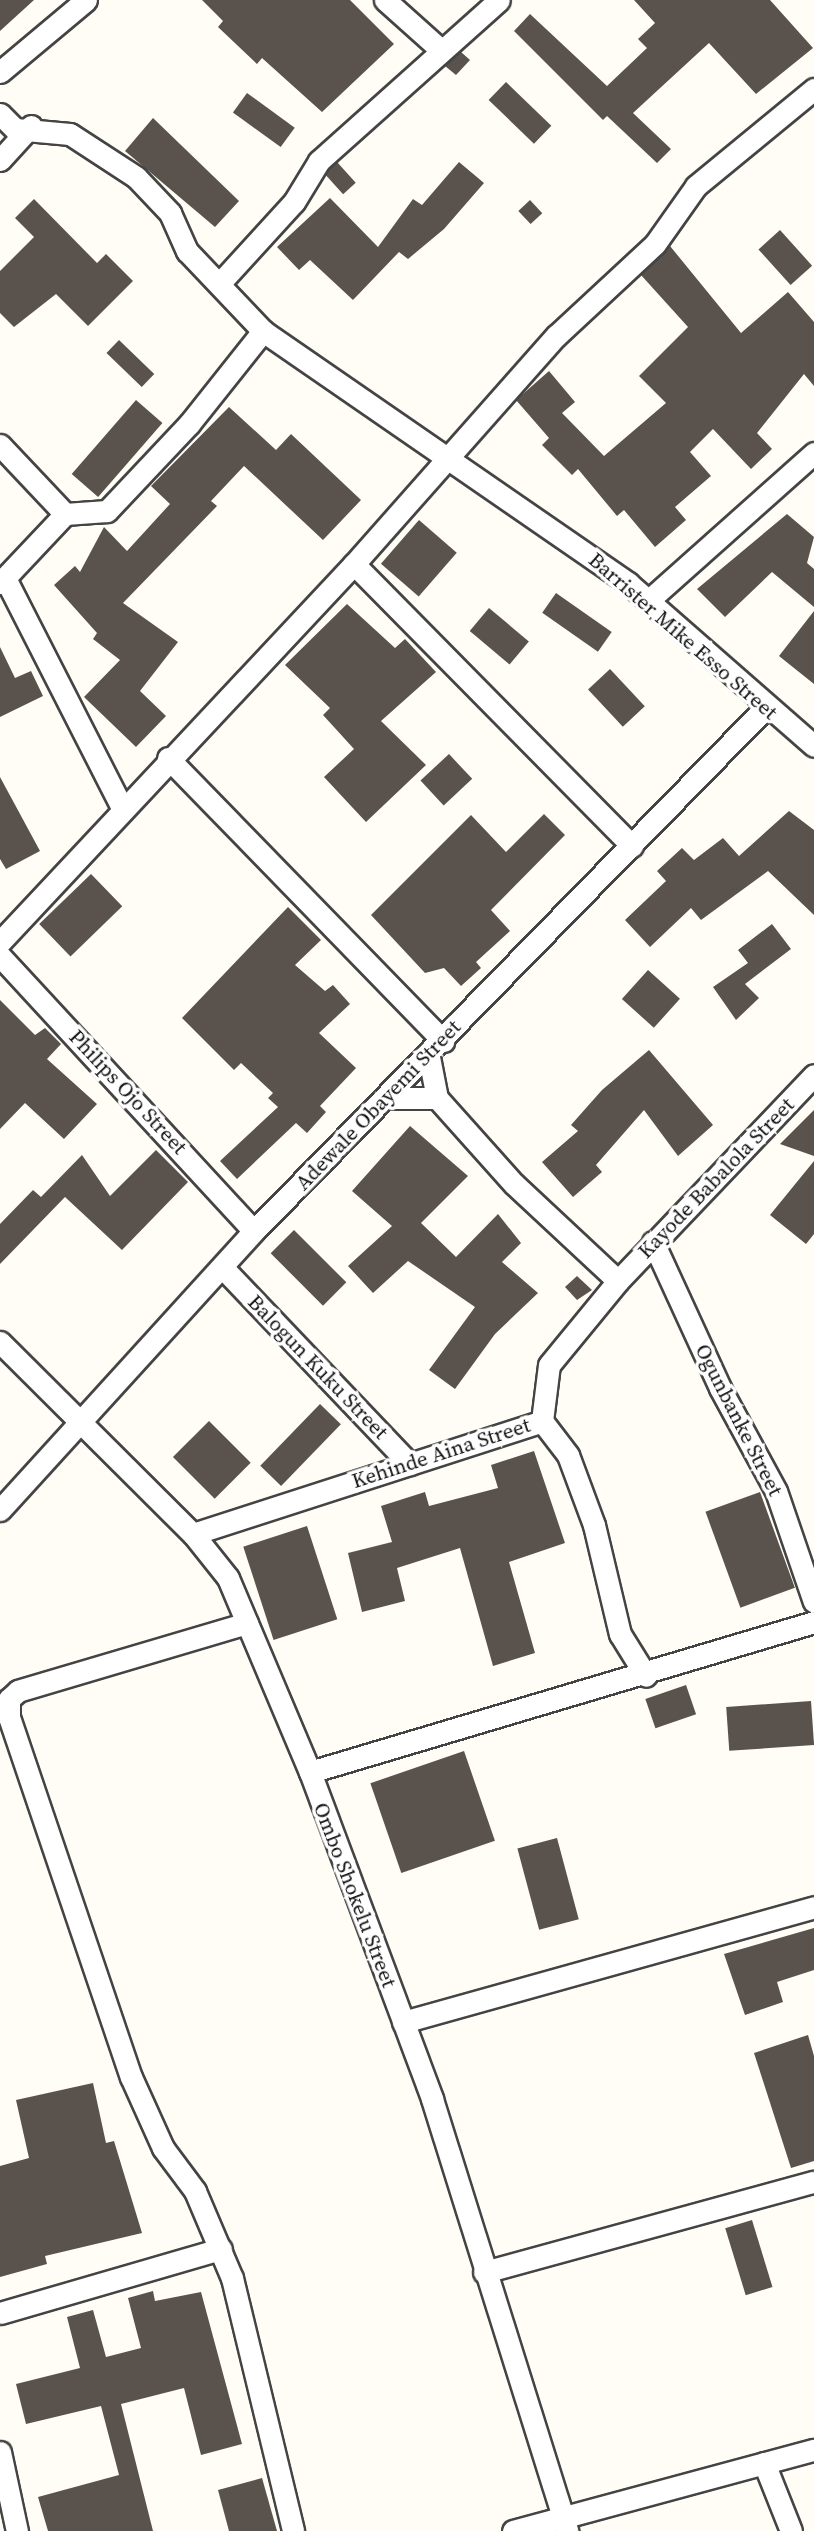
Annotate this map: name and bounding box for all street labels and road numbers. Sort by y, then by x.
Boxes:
street label: Barrister Mike Esso Street [584,547,782,725]
street label: Adewale Obayemi Street [290,1015,466,1195]
street label: Philips Ojo Street [64,1024,192,1160]
street label: Kayode Babalola Street [633,1092,799,1264]
street label: Balogun Kuku Street [243,1289,393,1445]
street label: Ogunbanke Street [690,1340,788,1500]
street label: Kehinde Aina Street [349,1412,533,1494]
street label: Ombo Shokelu Street [308,1799,402,1991]

